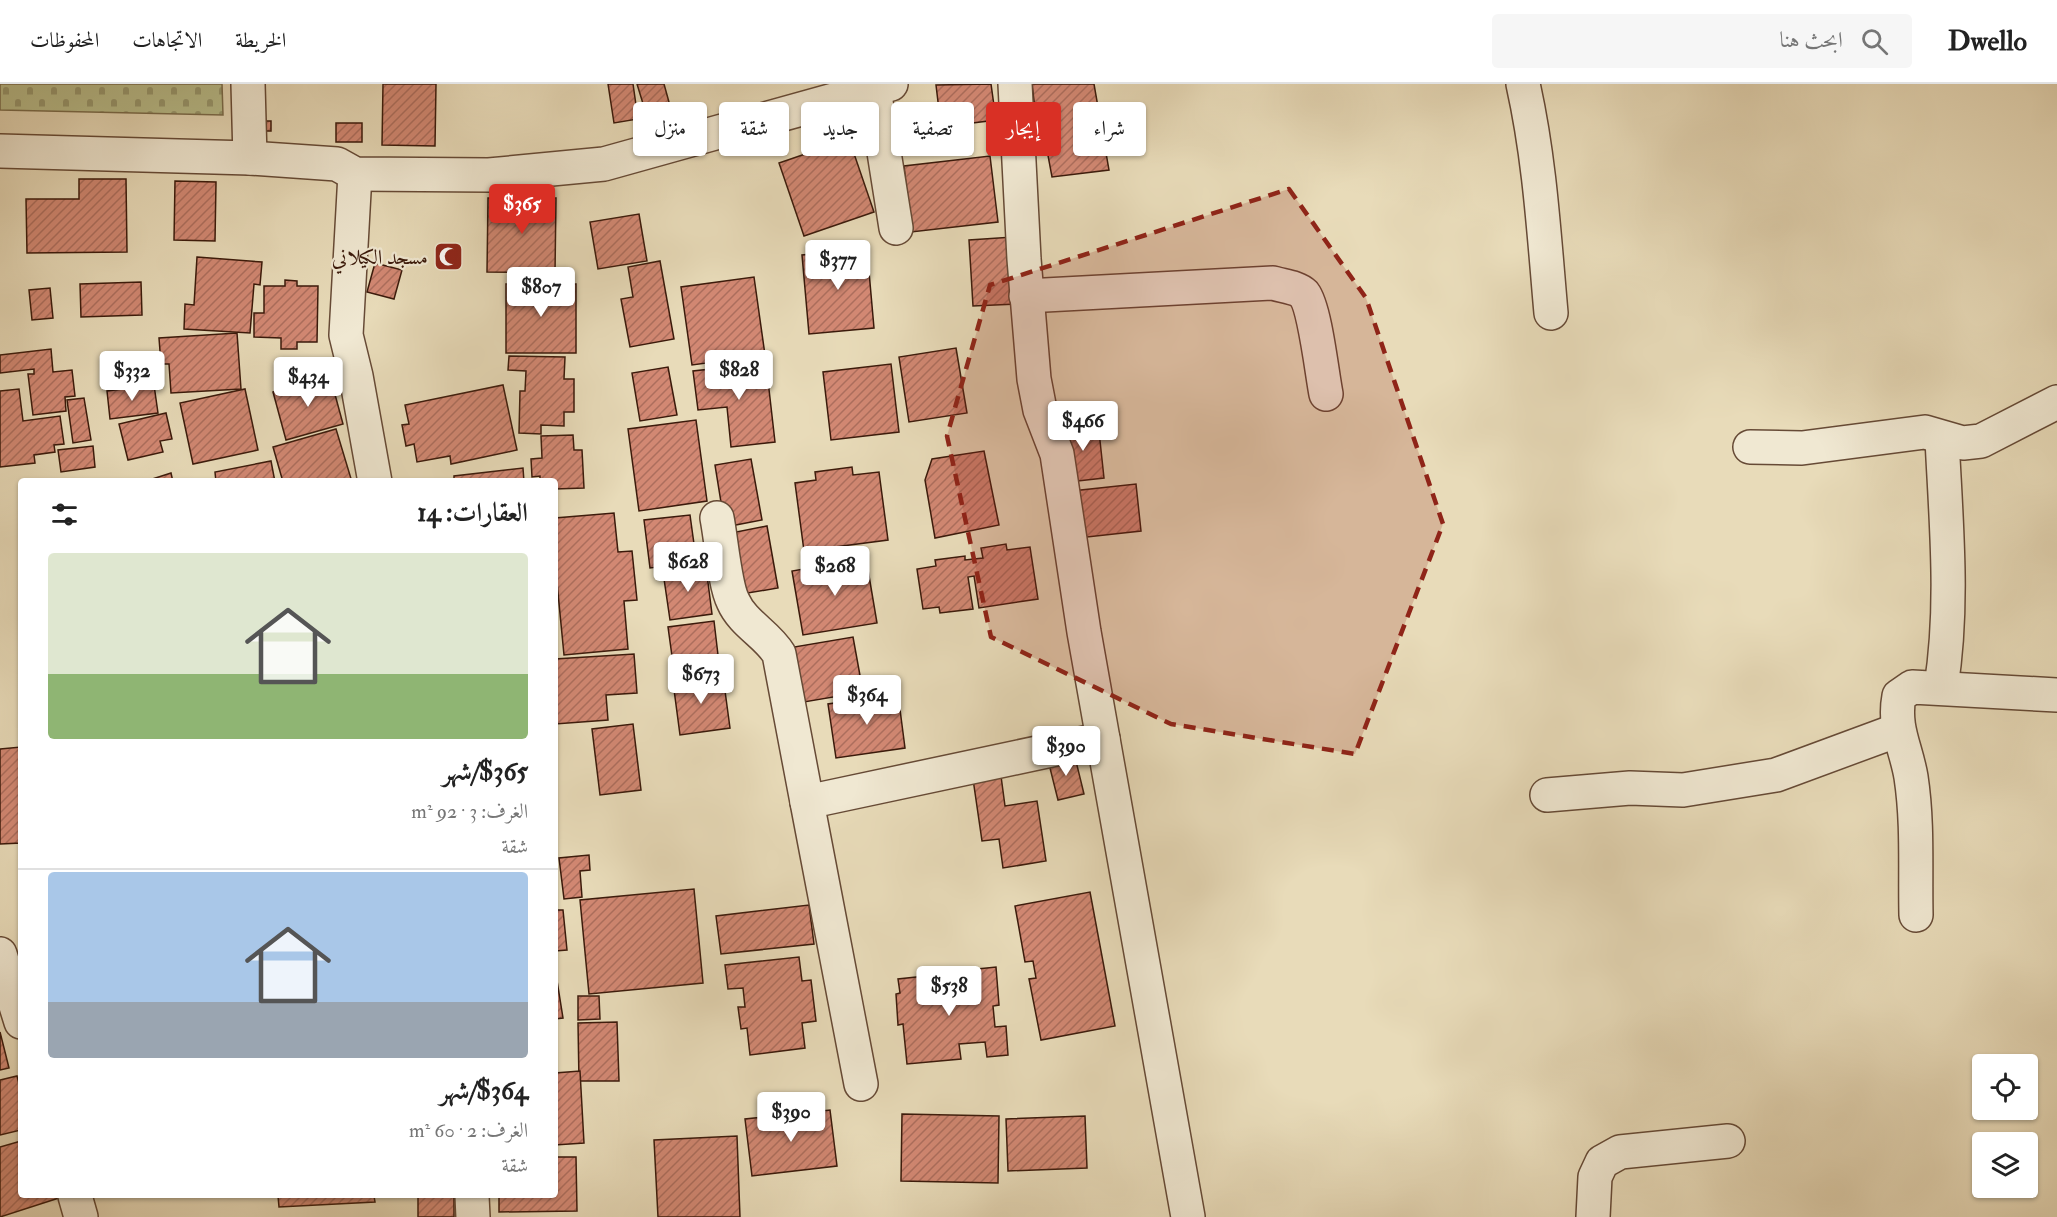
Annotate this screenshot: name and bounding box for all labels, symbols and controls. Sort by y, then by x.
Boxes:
search box [1492,14,1912,68]
text: Dwello [1948,24,2027,59]
icon: search [1858,25,1891,58]
text: ابحث هنا [1779,26,1843,54]
text: المحفوظات [30,27,99,54]
text: الاتجاهات [132,27,202,54]
text: الخريطة [235,27,286,54]
chip: منزل [633,102,707,156]
chip: شقة [719,102,789,156]
chip: جديد [801,102,879,156]
chip: تصفية [891,102,974,156]
chip: إيجار [986,102,1061,156]
chip: شراء [1073,102,1146,156]
pin: $365 [486,184,558,235]
text: $365 [503,191,541,216]
pin: $377 [802,240,874,291]
mosque icon: مسجد الكيلاني [433,241,465,273]
place label: مسجد الكيلاني [332,244,428,274]
text: $377 [819,247,857,272]
pin: $807 [505,267,577,318]
text: $807 [521,274,561,299]
pin: $828 [703,350,775,401]
pin: $332 [96,351,168,402]
pin: $434 [272,357,344,408]
text: $828 [719,357,759,382]
text: $332 [114,358,150,383]
text: $434 [288,364,328,389]
pin: $466 [1047,401,1119,452]
text: $466 [1062,408,1104,433]
text: العقارات: 14 [417,497,528,529]
icon: filters [48,498,81,531]
pin: $628 [652,542,724,593]
pin: $268 [799,546,871,597]
text: $628 [668,549,708,574]
text: $268 [815,553,855,578]
icon: home [234,592,342,700]
pin: $673 [665,654,737,705]
text: $673 [682,661,720,686]
pin: $364 [831,675,903,726]
text: $364 [847,682,887,707]
pin: $390 [1030,726,1102,777]
text: $390 [1046,733,1086,758]
text: $365/شهر [442,756,528,788]
text: الغرف: 3 · 92 m² [411,799,528,824]
text: شقة [502,834,528,859]
icon: home [234,911,342,1019]
pin: $538 [913,966,985,1017]
text: $538 [930,973,968,998]
map controls [1972,1054,2038,1198]
button: locate [1972,1054,2038,1120]
text: $364/شهر [440,1075,528,1107]
pin: $390 [755,1092,827,1143]
text: $390 [771,1099,811,1124]
text: الغرف: 2 · 60 m² [409,1118,528,1143]
button: layers [1972,1132,2038,1198]
text: شقة [502,1153,528,1178]

